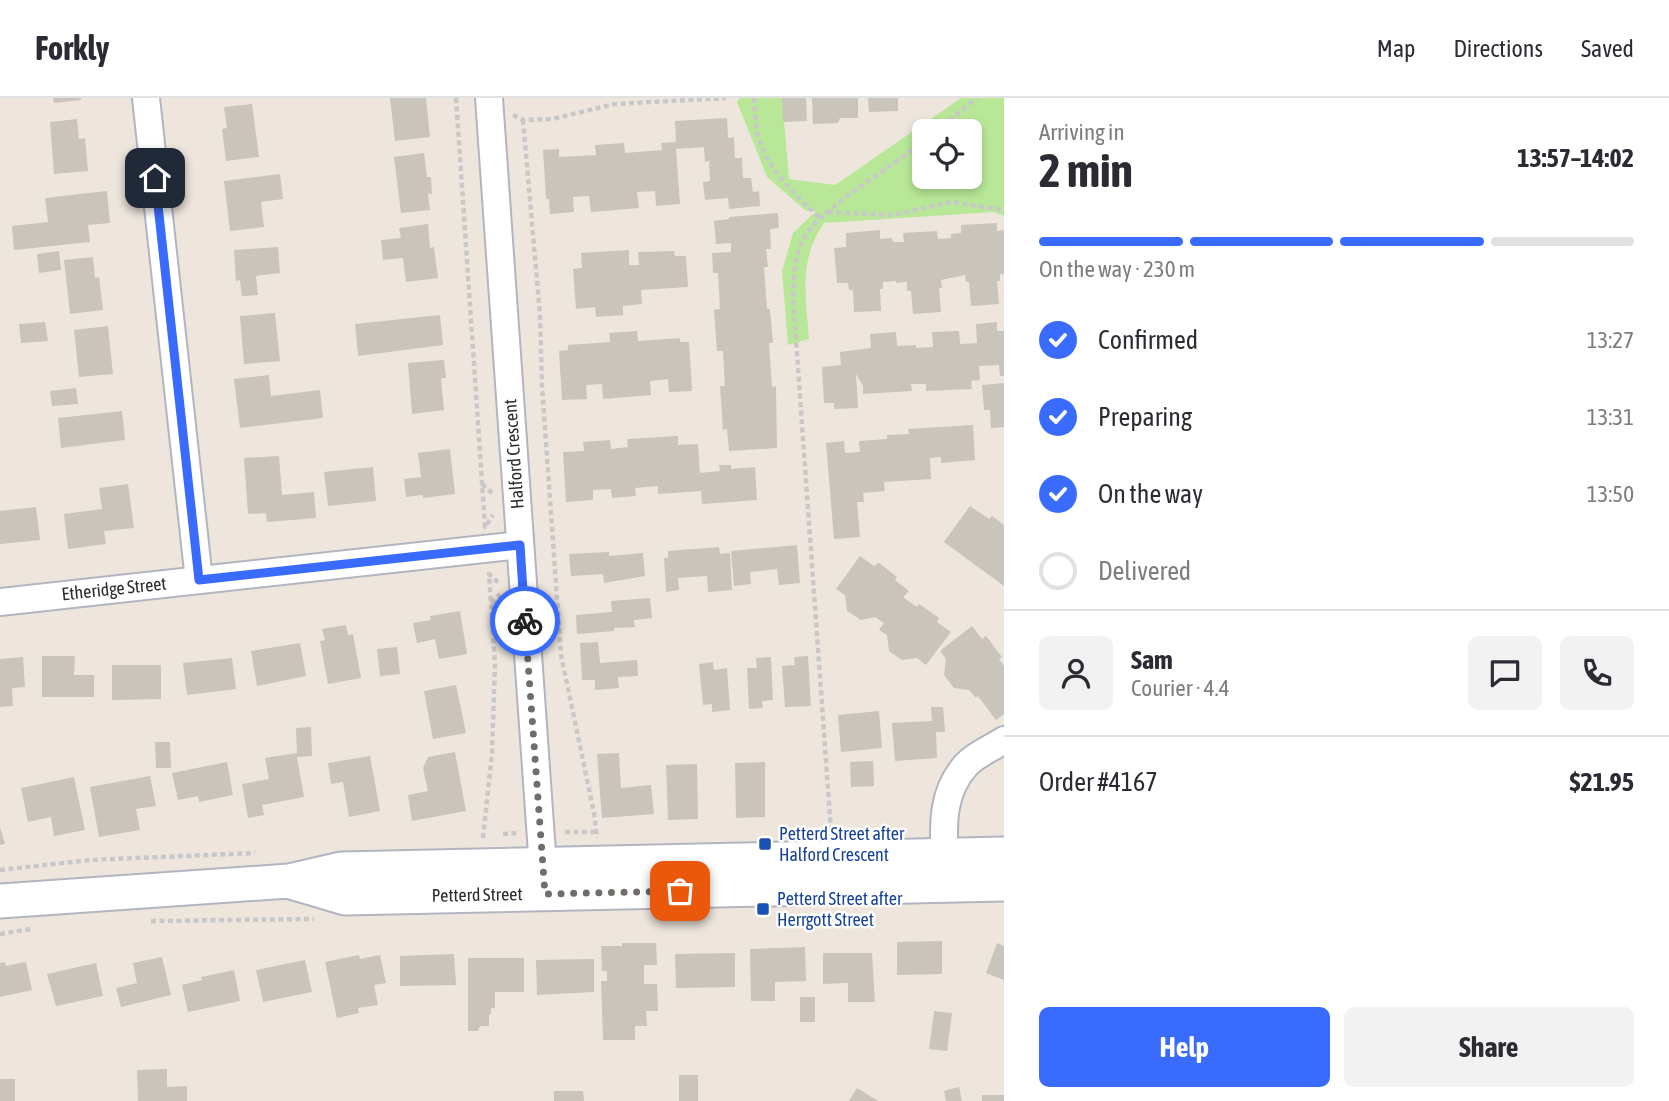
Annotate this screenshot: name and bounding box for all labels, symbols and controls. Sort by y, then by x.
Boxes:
text: Forkly [35,29,109,67]
text: Map [1377,35,1415,62]
text: Directions [1453,35,1543,62]
text: Saved [1581,35,1634,62]
map controls [912,119,982,189]
button: locate [912,119,982,189]
text: Arriving in [1039,119,1125,145]
text: 13:57–14:02 [1517,143,1634,173]
text: 2 min [1039,144,1133,197]
pin [125,148,185,208]
icon: home [136,159,174,197]
text: On the way · 230 m [1039,256,1195,282]
icon: check [1039,321,1077,359]
text: Confirmed [1098,325,1198,355]
text: 13:27 [1587,327,1634,353]
street label: Halford Crescent [499,398,528,510]
icon: check [1039,398,1077,436]
text: Preparing [1098,402,1192,432]
text: 13:31 [1587,404,1634,430]
icon: check [1039,475,1077,513]
text: On the way [1098,479,1203,509]
text: 13:50 [1587,481,1634,507]
text: Delivered [1098,556,1191,586]
street label: Etheridge Street [61,573,167,604]
courier [490,586,560,656]
icon: bike [506,602,544,640]
button: person [1039,636,1113,710]
button: chat [1468,636,1542,710]
button: phone [1560,636,1634,710]
text: Sam [1131,645,1173,675]
text: Courier · 4.4 [1131,675,1230,701]
text: Order #4167 [1039,767,1158,797]
text: $21.95 [1570,767,1634,797]
place label: Petterd Street after Halford Crescent [779,823,905,865]
marker: Petterd Street after Halford Crescent [757,836,773,852]
pin [650,861,710,921]
icon: bag [661,872,699,910]
street label: Petterd Street [431,883,523,906]
place label: Petterd Street after Herrgott Street [777,888,903,930]
marker: Petterd Street after Herrgott Street [755,901,771,917]
button: Help [1039,1007,1330,1087]
button: Share [1344,1007,1634,1087]

